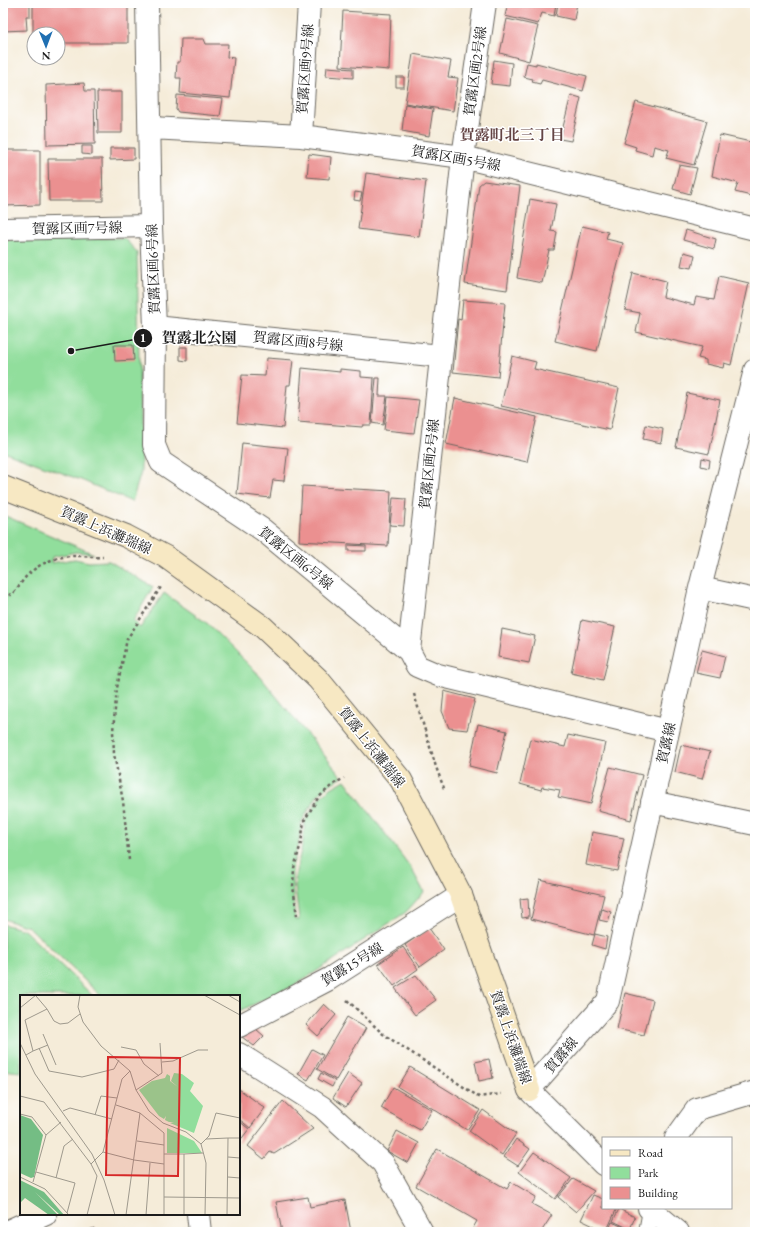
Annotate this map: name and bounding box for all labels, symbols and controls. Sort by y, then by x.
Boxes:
street label: 賀露区画9号線 [293,23,317,115]
street label: 賀露区画2号線 [460,25,490,117]
north arrow [26,26,66,66]
text: N [42,49,51,63]
district label: 賀露町北三丁目 [459,125,565,144]
street label: 賀露区画5号線 [410,141,502,175]
street label: 賀露区画7号線 [31,218,123,238]
street label: 賀露区画6号線 [142,223,164,315]
callout: 賀露北公園 [133,324,244,351]
street label: 賀露区画8号線 [252,327,344,355]
text: 賀露北公園 [161,328,237,347]
text: 1 [140,330,146,346]
street label: 賀露区画2号線 [415,418,443,510]
street label: 賀露上浜灘端線 [58,502,154,558]
street label: 賀露区画6号線 [255,522,337,594]
street label: 賀露上浜灘端線 [335,703,409,791]
street label: 賀露線 [653,721,679,765]
street label: 賀露15号線 [318,938,386,990]
street label: 賀露上浜灘端線 [487,988,535,1086]
inset map [20,995,240,1215]
street label: 賀露線 [540,1033,582,1077]
legend [602,1137,732,1209]
text: Road [638,1145,664,1161]
text: Park [638,1165,659,1181]
text: Building [638,1185,679,1201]

